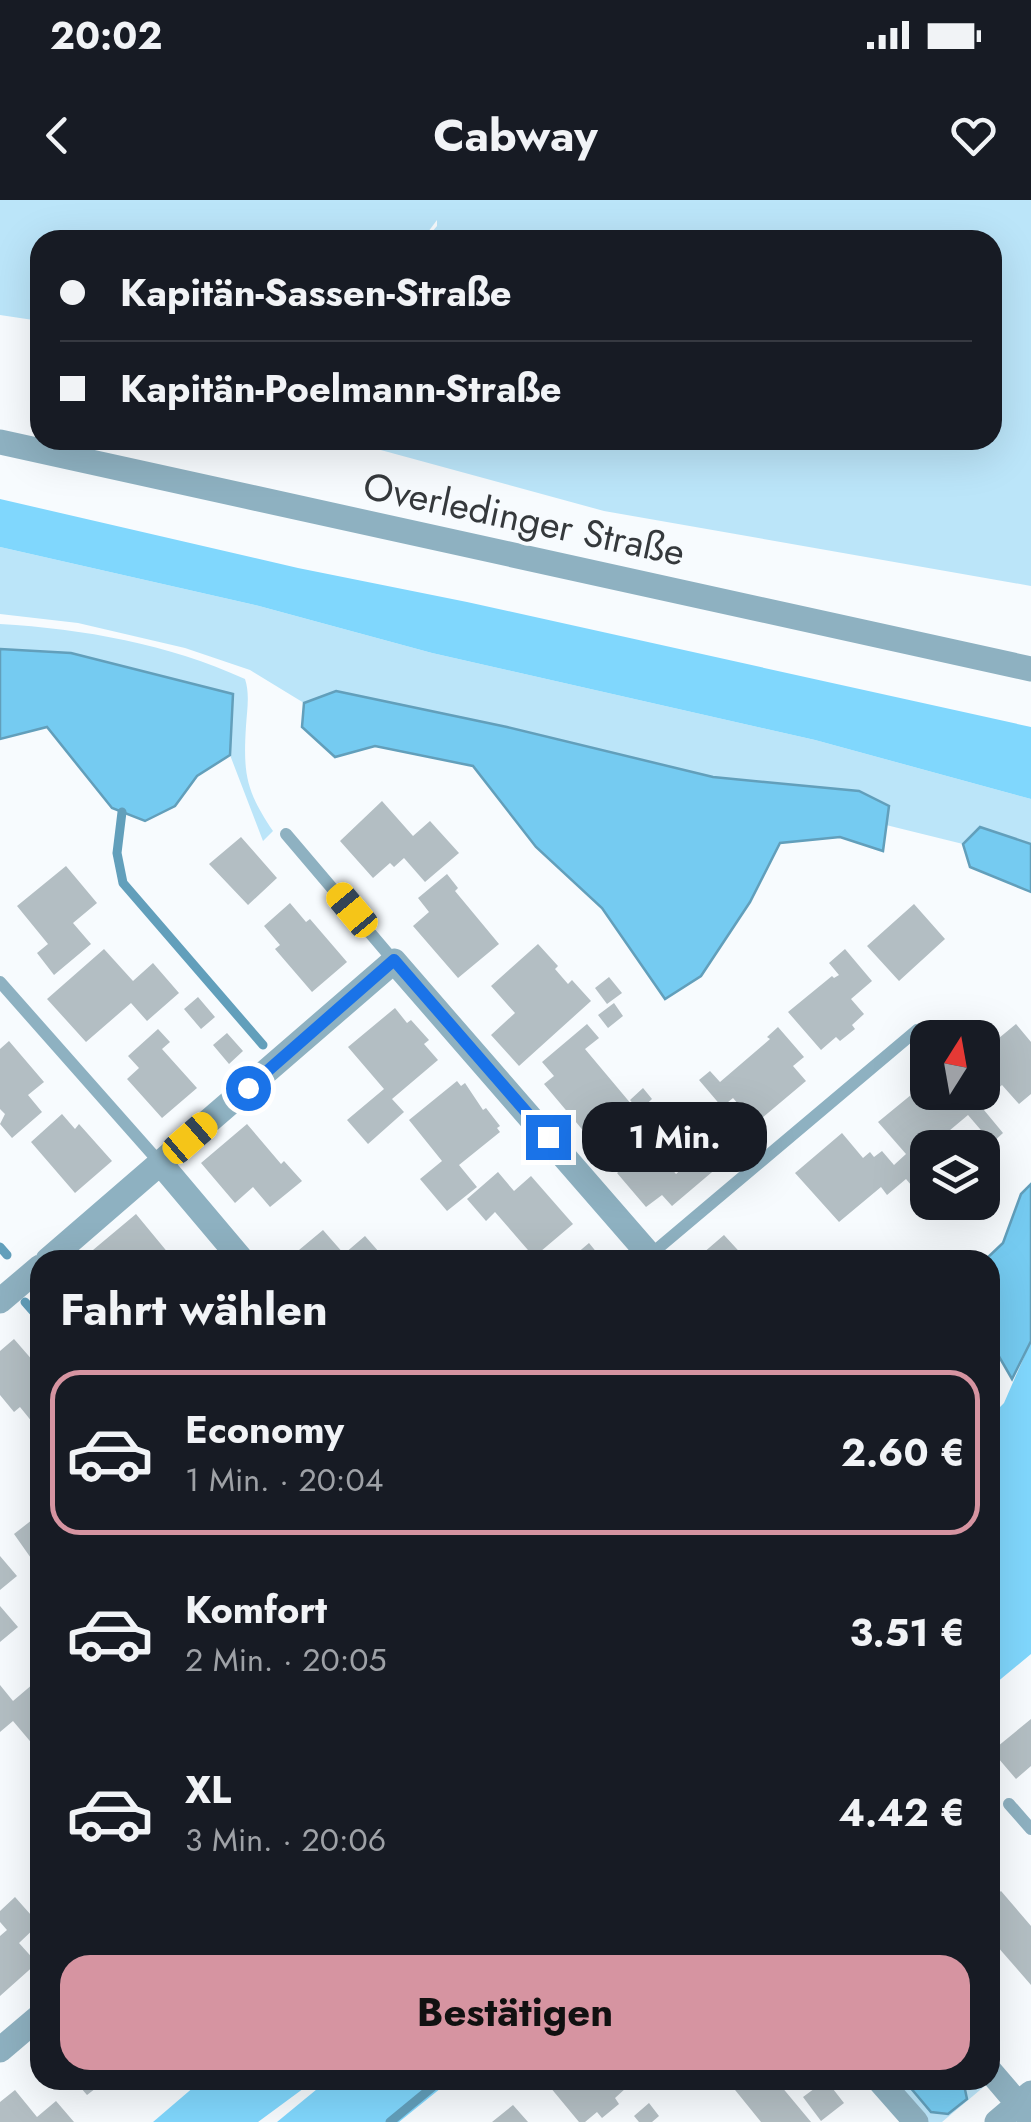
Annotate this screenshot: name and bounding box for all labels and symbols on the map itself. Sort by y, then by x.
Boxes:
street label: Overledinger Straße [358,458,690,579]
car [321,877,383,943]
north arrow [910,1020,1000,1110]
route start [226,1066,271,1111]
callout: 1 Min. [583,1102,768,1172]
car [158,1107,222,1169]
route end [526,1115,571,1160]

